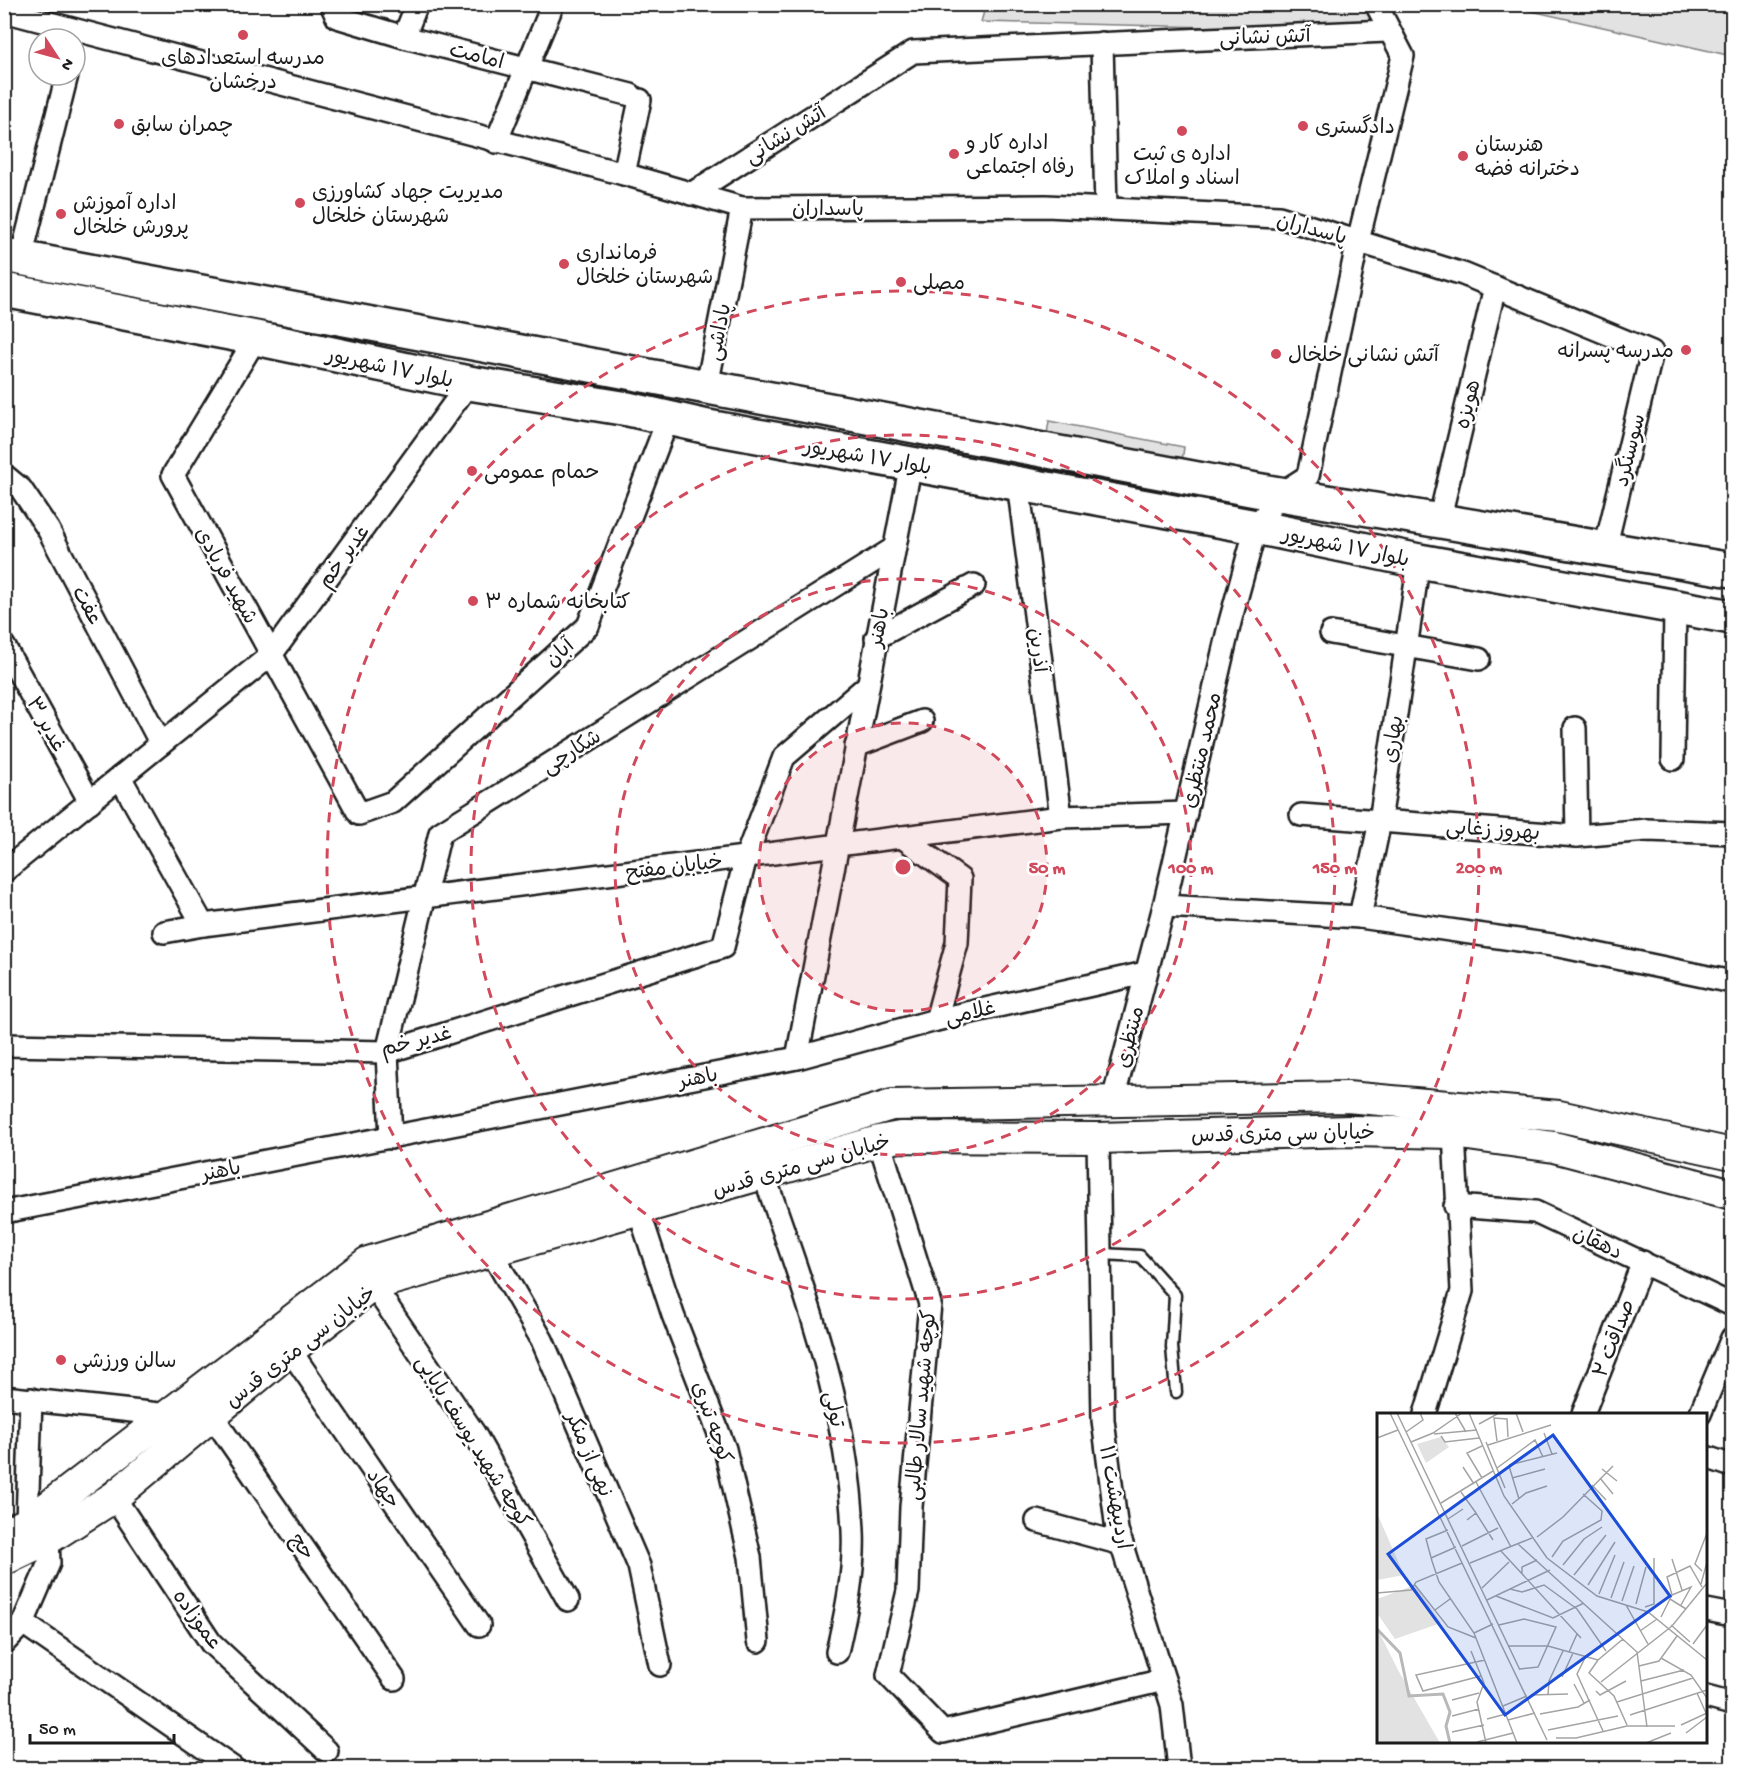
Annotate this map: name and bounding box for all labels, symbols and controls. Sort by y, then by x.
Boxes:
street label: آتش نشانی [1219,23,1312,54]
north arrow [27,27,87,87]
marker: مدرسه استعدادهای درخشان [236,28,250,42]
street label: امامت [446,40,506,77]
place label: مدرسه استعدادهای درخشان [161,48,325,97]
text: N [55,54,77,74]
street label: آتش نشانی [740,100,833,172]
place label: دادگستری [1315,114,1395,142]
place label: چمران سابق [131,115,233,140]
marker: چمران سابق [112,117,126,131]
marker: دادگستری [1296,119,1310,133]
marker: اداره ی ثبت اسناد و املاک [1175,124,1189,138]
place label: اداره کار و رفاه اجتماعی [964,133,1075,182]
place label: هنرستان دخترانه فضه [1475,135,1580,184]
place label: اداره ی ثبت اسناد و املاک [1124,144,1240,193]
marker: اداره کار و رفاه اجتماعی [947,147,961,161]
marker: هنرستان دخترانه فضه [1456,149,1470,163]
place label: مدیریت جهاد کشاورزی شهرستان خلخال [312,182,504,231]
place label: اداره آموزش پرورش خلخال [73,191,189,242]
marker: مدیریت جهاد کشاورزی شهرستان خلخال [293,196,307,210]
street label: پاسداران [792,199,864,224]
marker: اداره آموزش پرورش خلخال [54,207,68,221]
street label: پاسداران [1273,210,1349,253]
place label: فرمانداری شهرستان خلخال [576,243,713,292]
marker: فرمانداری شهرستان خلخال [557,257,571,271]
place label: مصلی [913,273,965,298]
marker: مصلی [894,275,908,289]
street label: پاداشی [704,302,739,364]
place label: مدرسه پسرانه [1557,341,1674,366]
place label: آتش نشانی خلخال [1288,343,1440,370]
marker: مدرسه پسرانه [1679,343,1693,357]
street label: بلوار ١٧ شهریور [322,344,455,396]
marker: آتش نشانی خلخال [1269,347,1283,361]
street label: هویزه [1452,378,1489,432]
street label: سوسنگرد [1608,411,1654,490]
street label: بلوار ١٧ شهریور [800,436,933,483]
place label: حمام عمومی [484,462,599,487]
marker: حمام عمومی [465,464,479,478]
street label: غدیر خم [314,521,377,595]
street label: بلوار ١٧ شهریور [1278,523,1411,575]
street label: شهید فریادی [187,524,261,630]
street label: عفت [64,583,105,630]
place label: کتابخانه شماره ۳ [485,592,631,617]
marker: کتابخانه شماره ۳ [466,594,480,608]
street label: باهنر [865,606,897,651]
street label: آذرین [1020,626,1053,675]
street label: آبان [540,633,582,674]
street label: محمد منتظری [1179,690,1230,811]
street label: غدیر ۳ [19,694,69,758]
street label: بهاری [1379,714,1412,765]
street label: شکارچی [539,726,607,782]
street label: بهروز زغابی [1445,817,1541,848]
street label: خیابان مفتح [624,851,724,888]
centre of rings [893,857,913,877]
text: 50 m [1029,859,1066,880]
text: 100 m [1168,859,1214,880]
text: 150 m [1312,859,1357,880]
text: 200 m [1456,859,1502,880]
street label: غلامی [943,997,999,1033]
street label: منتظری [1113,1004,1152,1071]
street label: غدیر خم [379,1023,455,1064]
street label: باهنر [675,1064,720,1097]
street label: خیابان سی متری قدس [1191,1122,1375,1151]
street label: خیابان سی متری قدس [710,1131,894,1206]
street label: باهنر [198,1157,243,1190]
street label: دهقان [1568,1223,1625,1267]
street label: خیابان سی متری قدس [222,1282,382,1415]
street label: صداقت ۲ [1590,1297,1643,1382]
street label: کوچه شهید سالار طالبی [903,1309,944,1502]
place label: سالن ورزشی [73,1351,176,1376]
street label: کوچه شهید یوسف بابایی [408,1352,534,1534]
marker: سالن ورزشی [54,1353,68,1367]
street label: کوچه تبری [684,1379,735,1467]
street label: تولی [816,1390,847,1431]
street label: نهی از منکر [557,1407,616,1502]
inset map [1377,1413,1707,1743]
street label: ۱۱ اردیبهشت [1091,1444,1134,1552]
street label: جهاد [359,1465,403,1515]
street label: حج [282,1530,318,1566]
street label: عموزاده [165,1586,225,1656]
scale bar [30,1707,174,1745]
text: 50 m [39,1720,76,1741]

